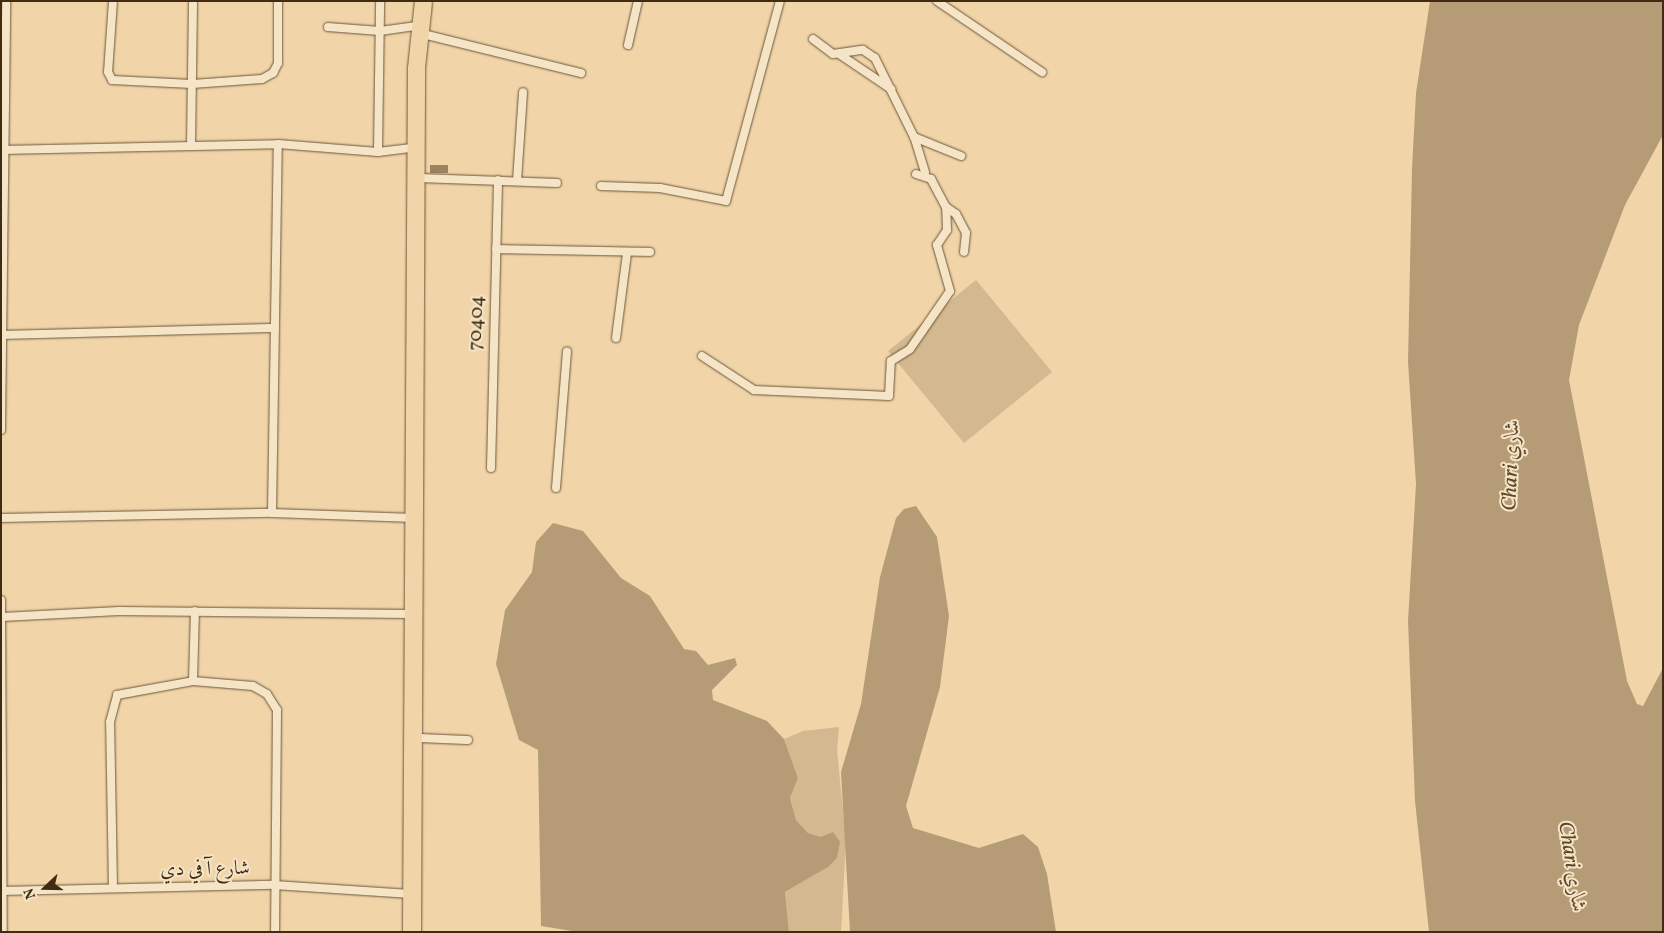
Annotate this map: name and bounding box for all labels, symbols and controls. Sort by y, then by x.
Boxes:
street label: 70404 [464,295,490,351]
water label: Chari شاري [1498,419,1526,511]
water label: Chari شاري [1551,820,1591,914]
street label: شارع آ في دي [160,857,250,883]
north arrow [20,863,70,913]
text: N [20,885,41,902]

